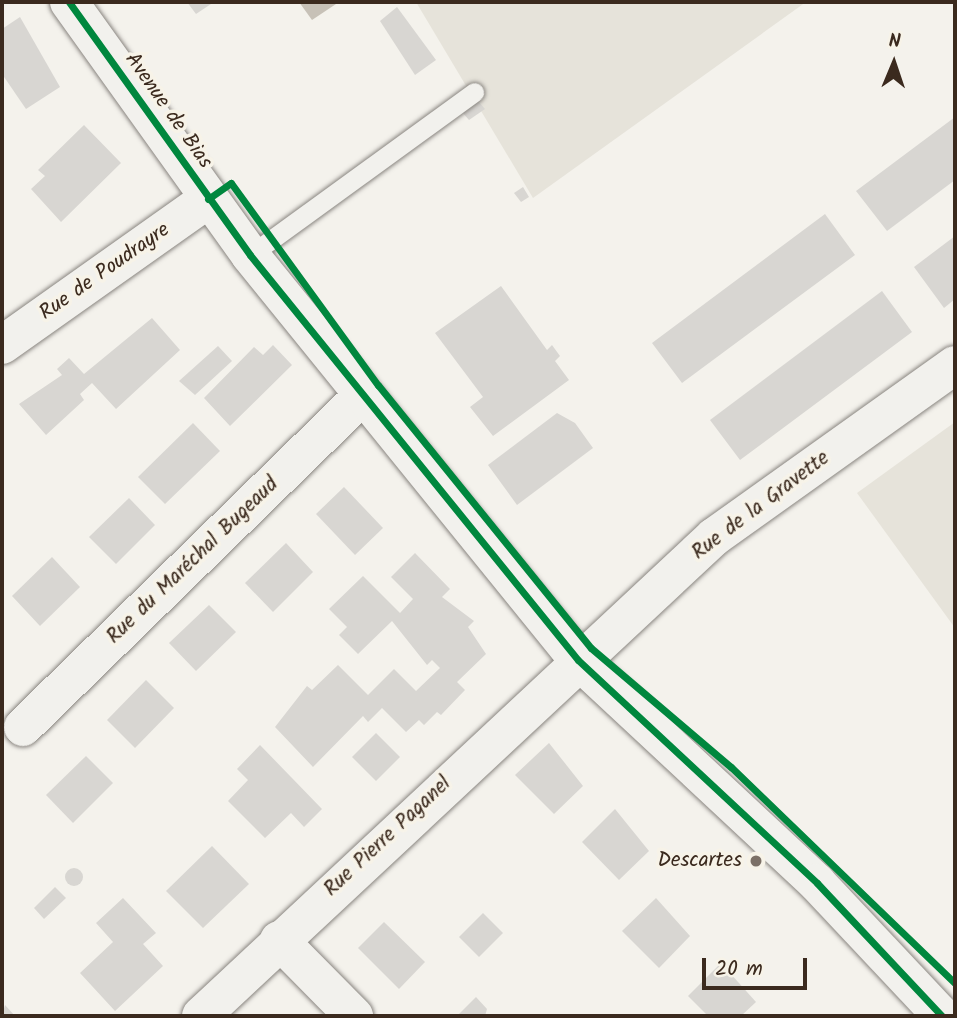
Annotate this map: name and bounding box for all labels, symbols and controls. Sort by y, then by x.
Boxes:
text: N [888,27,901,57]
north arrow [859,28,929,98]
street label: Avenue de Bias [119,48,217,174]
street label: Rue de Poudrayre [35,218,175,326]
street label: Rue de la Gravette [687,446,835,566]
street label: Rue du Maréchal Bugeaud [102,472,284,650]
street label: Rue Pierre Paganel [319,772,457,902]
place label: Descartes [657,848,742,874]
marker: Descartes [748,853,764,869]
scale bar [705,944,810,988]
text: 20 m [715,953,763,986]

